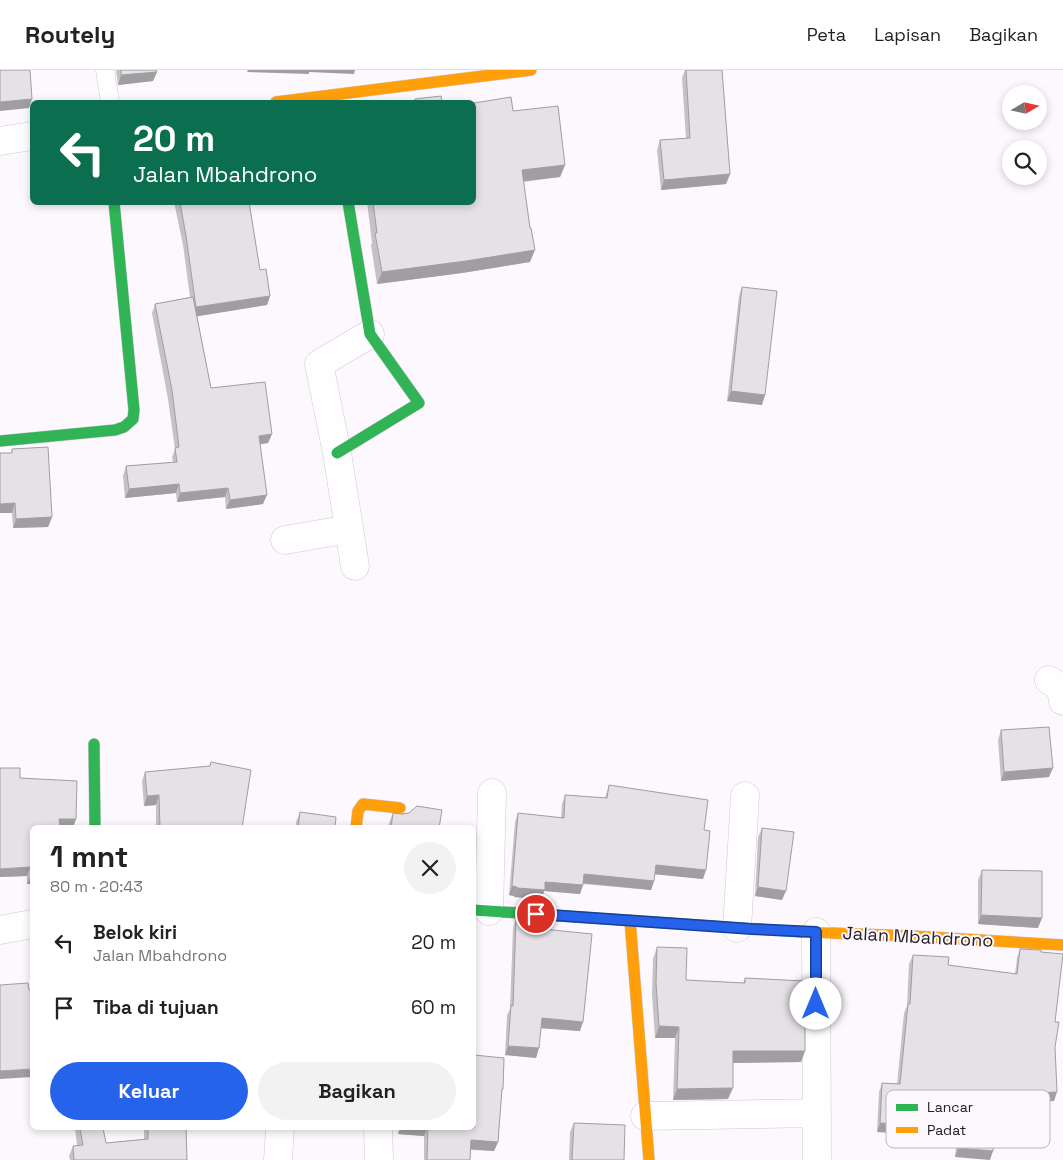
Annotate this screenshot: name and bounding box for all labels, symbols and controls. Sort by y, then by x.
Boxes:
text: Routely [25,19,115,50]
text: Peta [807,23,846,46]
text: Lapisan [874,23,941,46]
text: Bagikan [969,23,1038,46]
north arrow [1002,85,1048,130]
map controls [1002,85,1047,185]
text: 20 m [133,117,215,161]
icon: left [50,120,115,185]
button: search [1002,140,1047,185]
text: Jalan Mbahdrono [133,160,317,188]
text: 1 mnt [50,837,129,876]
button: close [404,842,456,894]
text: 80 m · 20:43 [50,876,143,897]
pin [515,893,557,935]
icon: arrive [522,900,550,928]
text: Belok kiri [93,920,177,945]
street label: Jalan Mbahdrono [842,921,994,952]
icon: left [50,929,78,957]
text: 20 m [411,930,456,955]
text: Jalan Mbahdrono [93,945,227,966]
position arrow [789,977,841,1029]
icon: arrive [50,994,78,1022]
text: Tiba di tujuan [93,995,219,1020]
text: 60 m [411,995,456,1020]
button: Keluar [50,1062,248,1120]
button: Bagikan [258,1062,456,1120]
legend [886,1090,1050,1148]
text: Lancar [927,1098,973,1116]
text: Padat [927,1121,966,1139]

